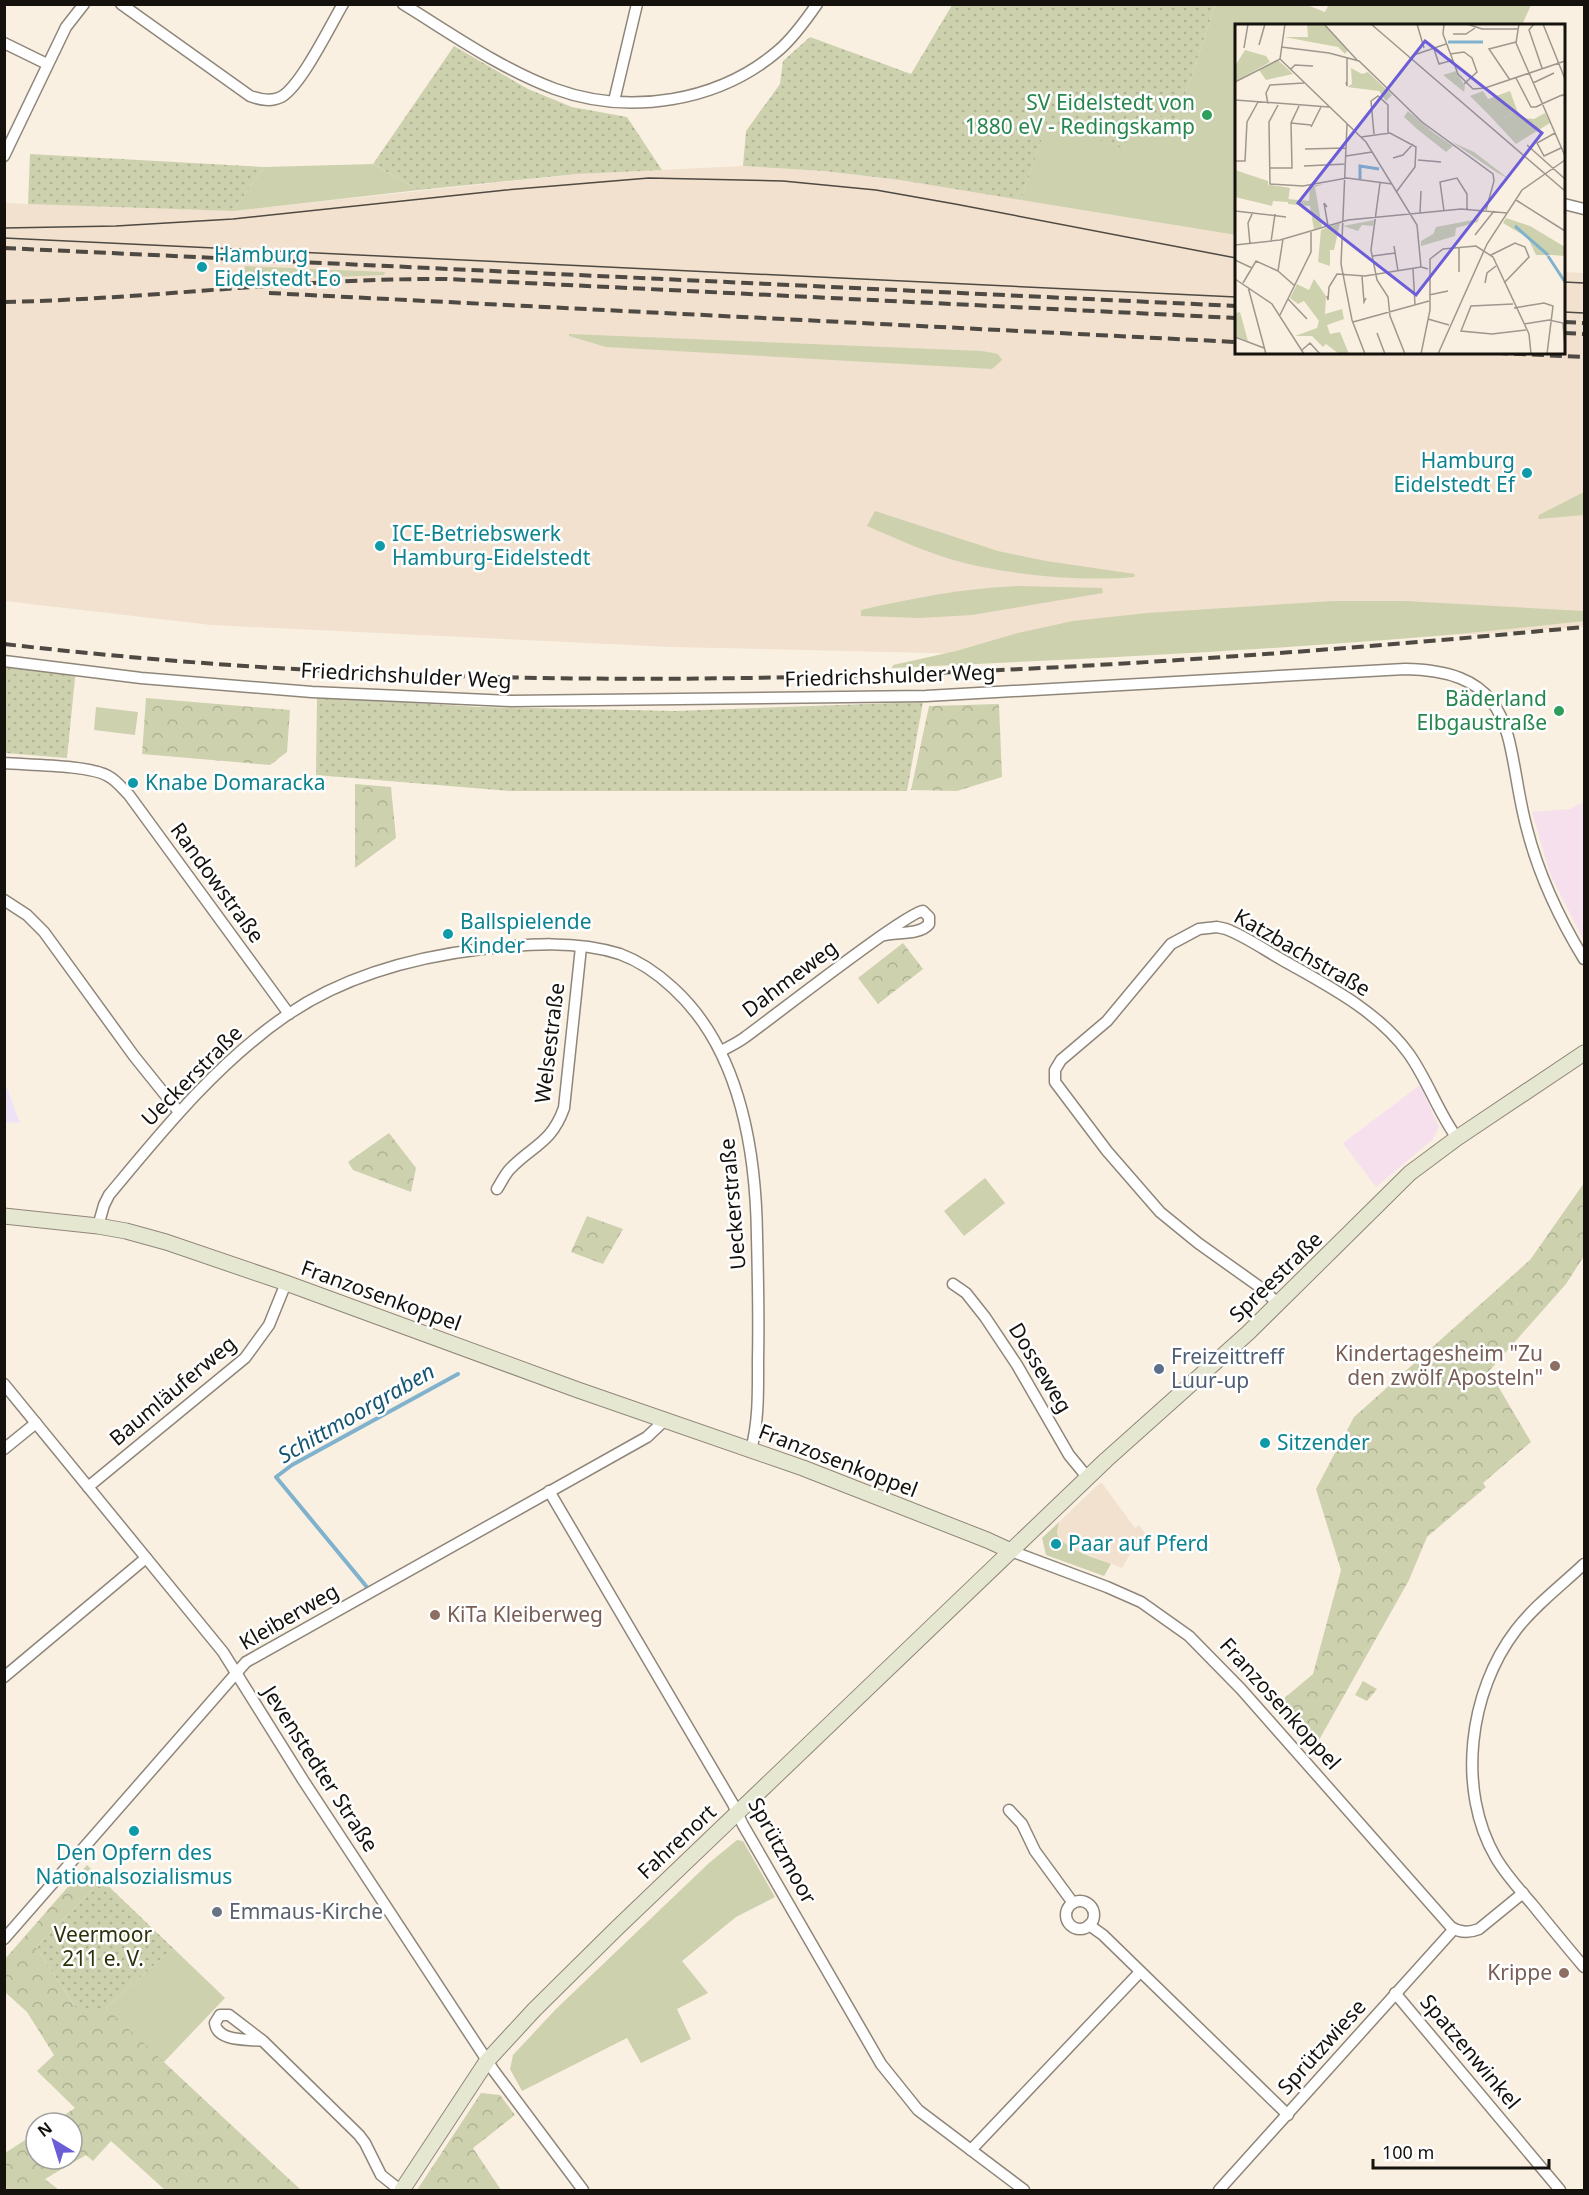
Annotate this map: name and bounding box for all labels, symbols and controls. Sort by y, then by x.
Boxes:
inset map [1235,24,1565,354]
place label: SV Eidelstedt von 1880 eV - Redingskamp [965,88,1195,140]
marker: SV Eidelstedt von 1880 eV - Redingskamp [1200,108,1214,122]
place label: Hamburg Eidelstedt Eo [214,240,341,292]
marker: Hamburg Eidelstedt Eo [195,260,209,274]
place label: Hamburg Eidelstedt Ef [1393,446,1517,498]
marker: Hamburg Eidelstedt Ef [1520,466,1534,480]
place label: ICE-Betriebswerk Hamburg-Eidelstedt [392,519,591,571]
marker: ICE-Betriebswerk Hamburg-Eidelstedt [373,539,387,553]
street label: Friedrichshulder Weg [300,655,512,695]
street label: Friedrichshulder Weg [784,657,996,693]
place label: Bäderland Elbgaustraße [1417,684,1547,736]
marker: Bäderland Elbgaustraße [1552,704,1566,718]
place label: Knabe Domaracka [145,768,326,796]
marker: Knabe Domaracka [126,776,140,790]
street label: Randowstraße [165,817,271,948]
street label: Katzbachstraße [1229,902,1376,1002]
place label: Ballspielende Kinder [460,907,592,959]
marker: Ballspielende Kinder [441,927,455,941]
street label: Dahmeweg [736,933,843,1023]
street label: Welsestraße [528,981,570,1105]
street label: Ueckerstraße [135,1019,248,1132]
street label: Ueckerstraße [712,1137,752,1271]
street label: Spreestraße [1223,1225,1328,1328]
street label: Franzosenkoppel [297,1253,465,1337]
street label: Dosseweg [1003,1317,1079,1418]
street label: Baumläuferweg [103,1329,242,1451]
place label: Kindertagesheim "Zu den zwölf Aposteln" [1335,1339,1543,1391]
place label: Freizeittreff Luur-up [1171,1342,1286,1394]
water label: Schittmoorgraben [271,1355,440,1469]
marker: Kindertagesheim "Zu den zwölf Aposteln" [1548,1359,1562,1373]
marker: Freizeittreff Luur-up [1152,1362,1166,1376]
street label: Franzosenkoppel [755,1417,922,1503]
place label: Sitzender [1277,1428,1370,1456]
marker: Sitzender [1258,1436,1272,1450]
place label: Paar auf Pferd [1068,1529,1209,1557]
marker: Paar auf Pferd [1049,1537,1063,1551]
street label: Kleiberweg [234,1576,343,1656]
place label: KiTa Kleiberweg [447,1600,603,1628]
marker: KiTa Kleiberweg [428,1608,442,1622]
street label: Franzosenkoppel [1214,1631,1347,1775]
street label: Jevenstedter Straße [255,1678,385,1857]
street label: Sprützmoor [742,1792,824,1909]
street label: Fahrenort [631,1797,722,1885]
marker: Den Opfern des Nationalsozialismus [127,1824,141,1838]
place label: Den Opfern des Nationalsozialismus [36,1838,232,1890]
place label: Emmaus-Kirche [229,1897,383,1925]
marker: Emmaus-Kirche [210,1905,224,1919]
park label: Veermoor 211 e. V. [54,1920,152,1972]
place label: Krippe [1487,1958,1552,1986]
marker: Krippe [1557,1966,1571,1980]
street label: Spatzenwinkel [1414,1988,1527,2115]
street label: Sprützwiese [1271,1993,1372,2100]
north arrow [24,2111,84,2171]
text: N [33,2117,57,2142]
scale bar [1373,2132,1548,2170]
text: 100 m [1382,2140,1434,2164]

